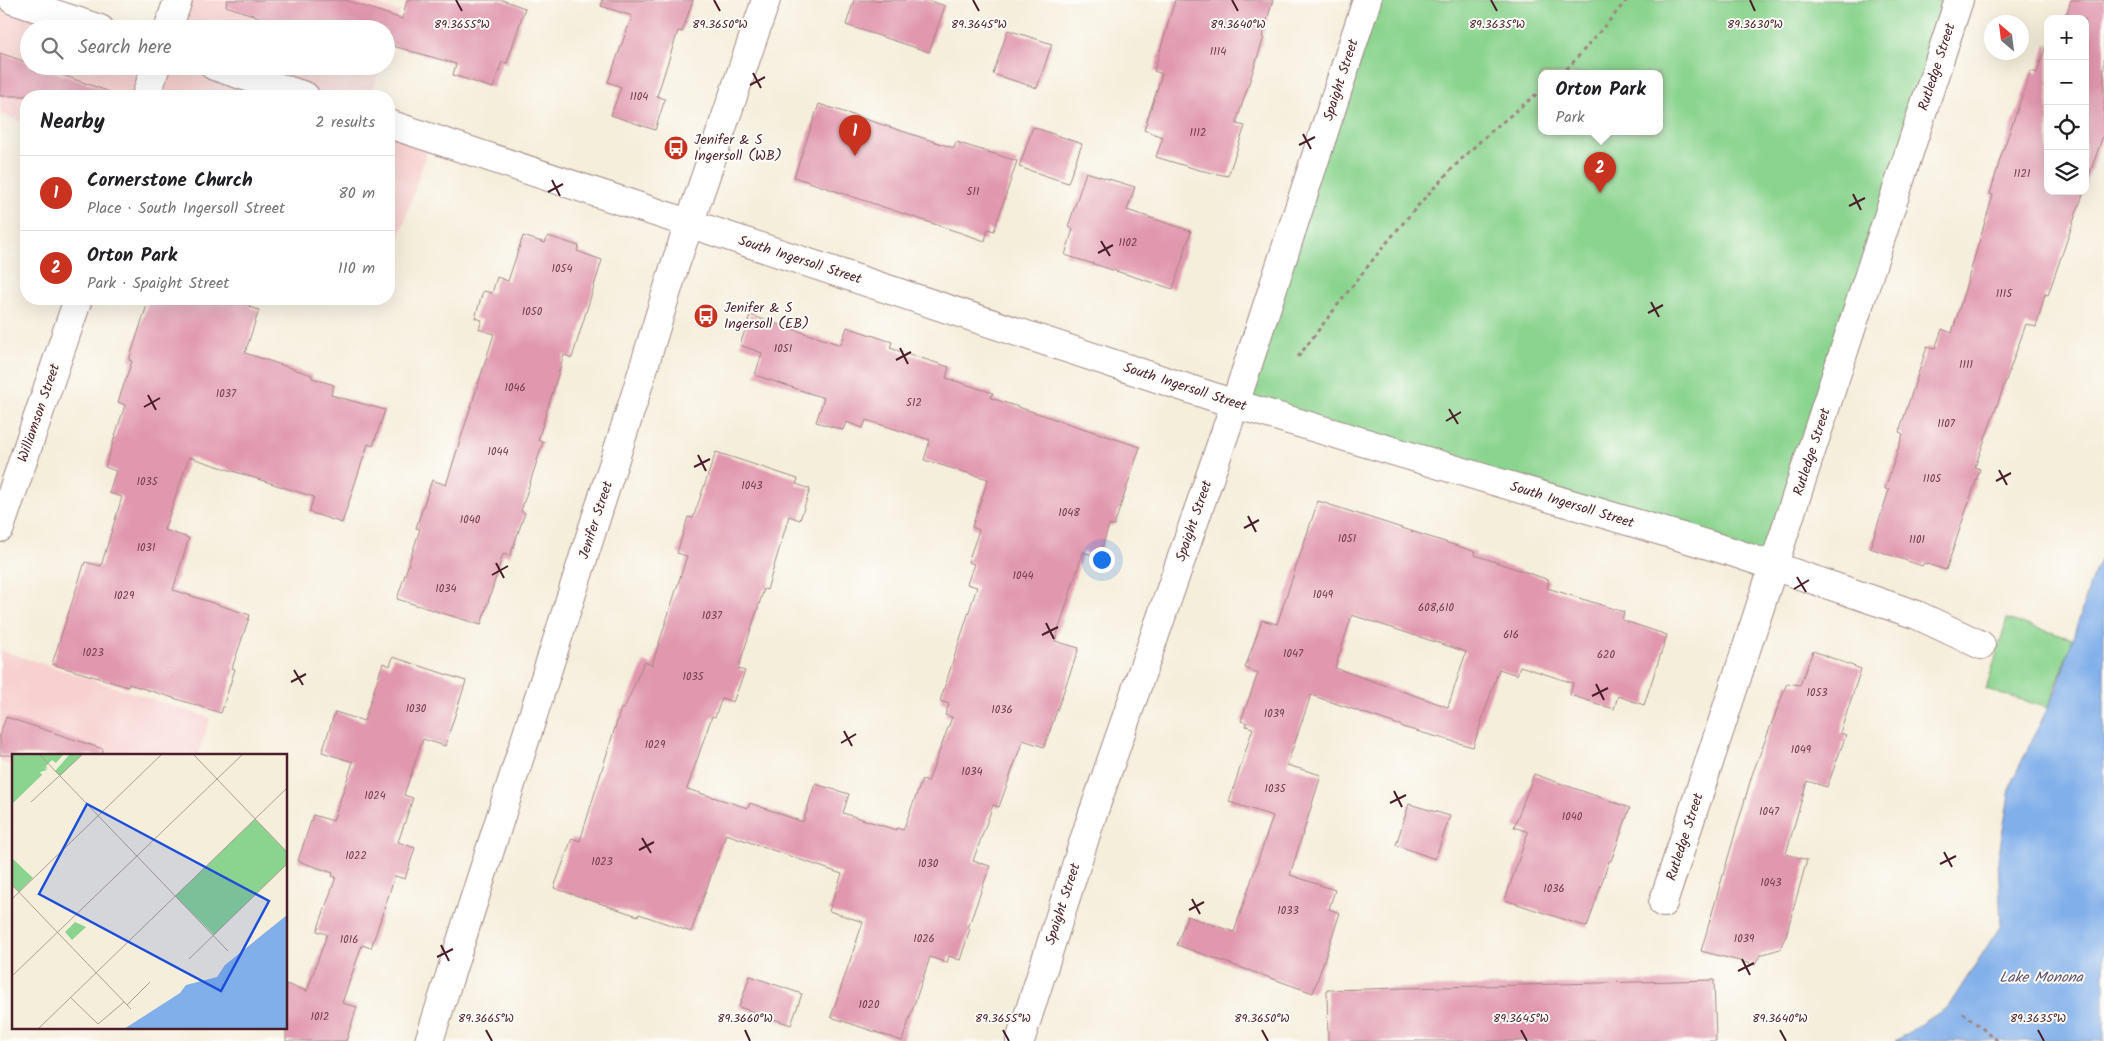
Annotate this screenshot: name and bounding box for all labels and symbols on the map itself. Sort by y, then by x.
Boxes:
text: 89.3655°W [434,15,490,34]
text: 89.3650°W [692,15,748,34]
text: 89.3645°W [951,15,1007,34]
text: 89.3640°W [1210,15,1266,34]
text: 89.3635°W [1469,15,1525,34]
text: 89.3630°W [1727,15,1783,34]
north arrow [1984,15,2029,60]
street label: Rutledge Street [1912,20,1962,114]
street label: Spaight Street [1317,36,1365,124]
house number: 1114 [1210,43,1226,61]
house number: 1104 [630,88,648,106]
pin: 1 [839,115,871,156]
house number: 1112 [1190,124,1206,142]
place label: Jenifer & S Ingersoll (WB) [694,129,782,167]
bus stop icon: Jenifer & S Ingersoll (WB) [663,135,689,161]
pin: 2 [1584,152,1616,193]
house number: 1121 [2014,165,2030,183]
house number: 511 [967,183,979,201]
street label: South Ingersoll Street [735,230,865,291]
house number: 1102 [1119,234,1137,252]
house number: 1054 [552,260,572,278]
house number: 1115 [1996,285,2013,303]
place label: Jenifer & S Ingersoll (EB) [724,297,809,335]
house number: 1050 [522,303,543,321]
bus stop icon: Jenifer & S Ingersoll (EB) [693,303,719,329]
house number: 1051 [774,340,792,358]
house number: 1111 [1959,356,1973,374]
street label: South Ingersoll Street [1120,357,1250,418]
street label: Williamson Street [12,360,66,465]
house number: 1046 [504,379,526,397]
house number: 1037 [216,385,237,403]
house number: 512 [906,394,922,412]
street label: Rutledge Street [1787,405,1837,499]
house number: 1107 [1937,415,1956,433]
house number: 1044 [487,443,509,461]
house number: 1105 [1923,470,1942,488]
house number: 1035 [136,473,159,491]
street label: South Ingersoll Street [1507,476,1637,535]
house number: 1043 [741,477,763,495]
street label: Spaight Street [1170,477,1218,565]
street label: Jenifer Street [573,478,619,562]
house number: 1048 [1058,504,1080,522]
house number: 1040 [460,511,481,529]
house number: 1051 [1338,530,1356,548]
house number: 1101 [1909,531,1925,549]
house number: 1031 [137,539,155,557]
your location [1089,547,1115,573]
house number: 1044 [1012,567,1034,585]
house number: 1034 [435,580,457,598]
house number: 1049 [1313,586,1334,604]
house number: 1029 [114,587,135,605]
house number: 608,610 [1418,599,1454,617]
house number: 1037 [702,607,723,625]
house number: 616 [1503,626,1519,644]
house number: 1023 [82,644,104,662]
house number: 1047 [1283,645,1304,663]
house number: 620 [1597,646,1615,664]
house number: 1035 [682,668,705,686]
house number: 1053 [1806,684,1828,702]
house number: 1030 [406,700,427,718]
house number: 1036 [991,701,1013,719]
house number: 1039 [1264,705,1285,723]
house number: 1029 [645,736,666,754]
house number: 1049 [1791,741,1812,759]
inset map [12,754,288,1028]
house number: 1034 [961,763,983,781]
house number: 1035 [1264,780,1287,798]
house number: 1024 [364,787,386,805]
street label: Rutledge Street [1660,790,1710,884]
house number: 1047 [1759,803,1780,821]
house number: 1040 [1562,808,1583,826]
house number: 1022 [345,847,367,865]
house number: 1023 [591,853,613,871]
house number: 1030 [918,855,939,873]
street label: Spaight Street [1039,860,1087,948]
house number: 1043 [1760,874,1782,892]
house number: 1036 [1543,880,1565,898]
house number: 1033 [1277,902,1299,920]
house number: 1026 [913,930,935,948]
house number: 1039 [1734,930,1755,948]
house number: 1016 [340,931,358,949]
water label: Lake Monona [1999,966,2084,990]
house number: 1020 [859,996,880,1014]
house number: 1012 [311,1008,329,1026]
text: 89.3665°W [458,1009,514,1028]
text: 89.3660°W [717,1009,773,1028]
text: 89.3655°W [975,1009,1031,1028]
text: 89.3650°W [1234,1009,1290,1028]
text: 89.3645°W [1493,1009,1549,1028]
text: 89.3640°W [1752,1009,1808,1028]
text: 89.3635°W [2010,1009,2066,1028]

